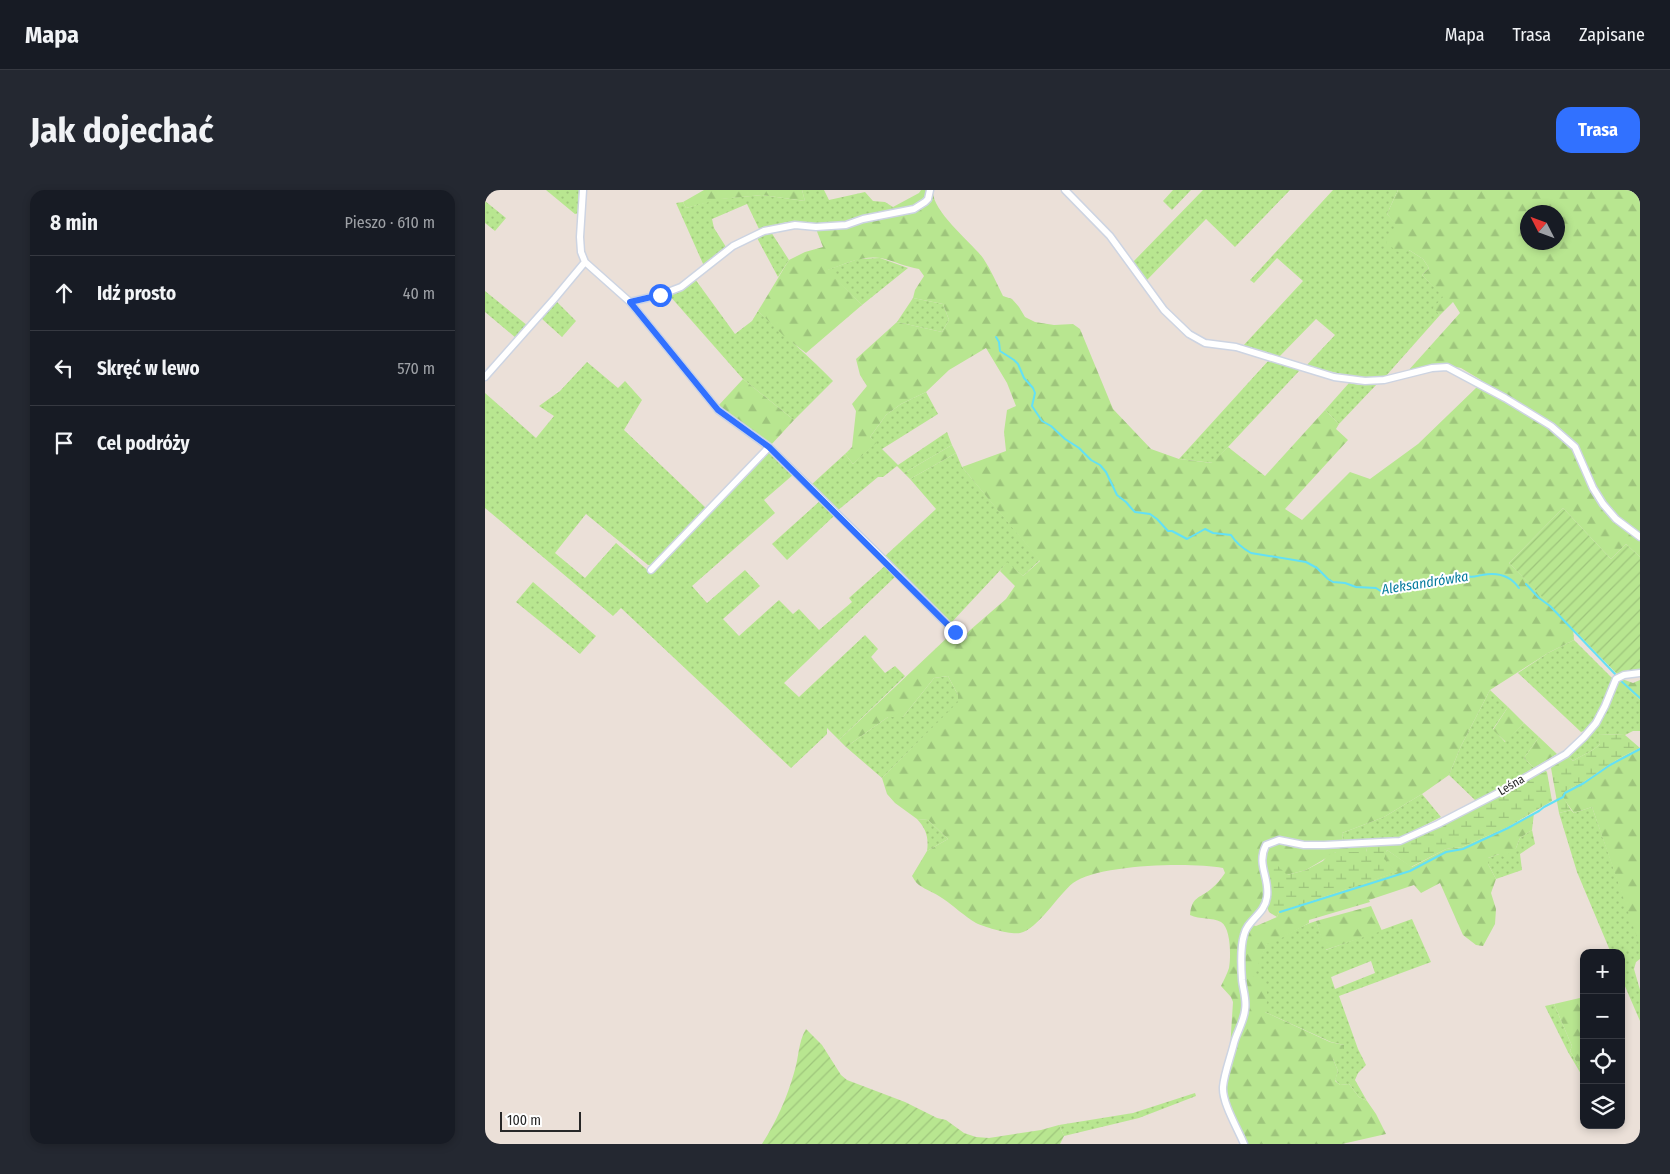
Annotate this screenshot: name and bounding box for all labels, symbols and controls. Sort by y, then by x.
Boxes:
text: Mapa [25,21,79,49]
text: Mapa [1445,24,1484,46]
text: Trasa [1512,24,1551,46]
text: Zapisane [1579,24,1645,46]
button: Trasa [1556,107,1640,153]
text: Jak dojechać [30,109,213,151]
north arrow [1520,205,1565,250]
text: 8 min [50,210,98,236]
text: Pieszo · 610 m [344,213,435,232]
icon: ahead [50,279,78,307]
text: Idź prosto [97,282,176,305]
text: 40 m [403,284,435,303]
route start [649,284,672,307]
icon: left [50,354,78,382]
text: Skręć w lewo [97,357,200,380]
text: 570 m [397,359,435,378]
icon: arrive [50,429,78,457]
text: Cel podróży [97,432,190,455]
water label: Aleksandrówka [1379,568,1470,598]
route end [944,621,967,644]
street label: Leśna [1495,772,1527,798]
map controls [1580,949,1625,1129]
button: + [1580,949,1625,994]
button: − [1580,994,1625,1039]
button: locate [1580,1039,1625,1084]
button: layers [1580,1084,1625,1129]
scale bar [500,1109,581,1132]
text: 100 m [507,1112,541,1129]

